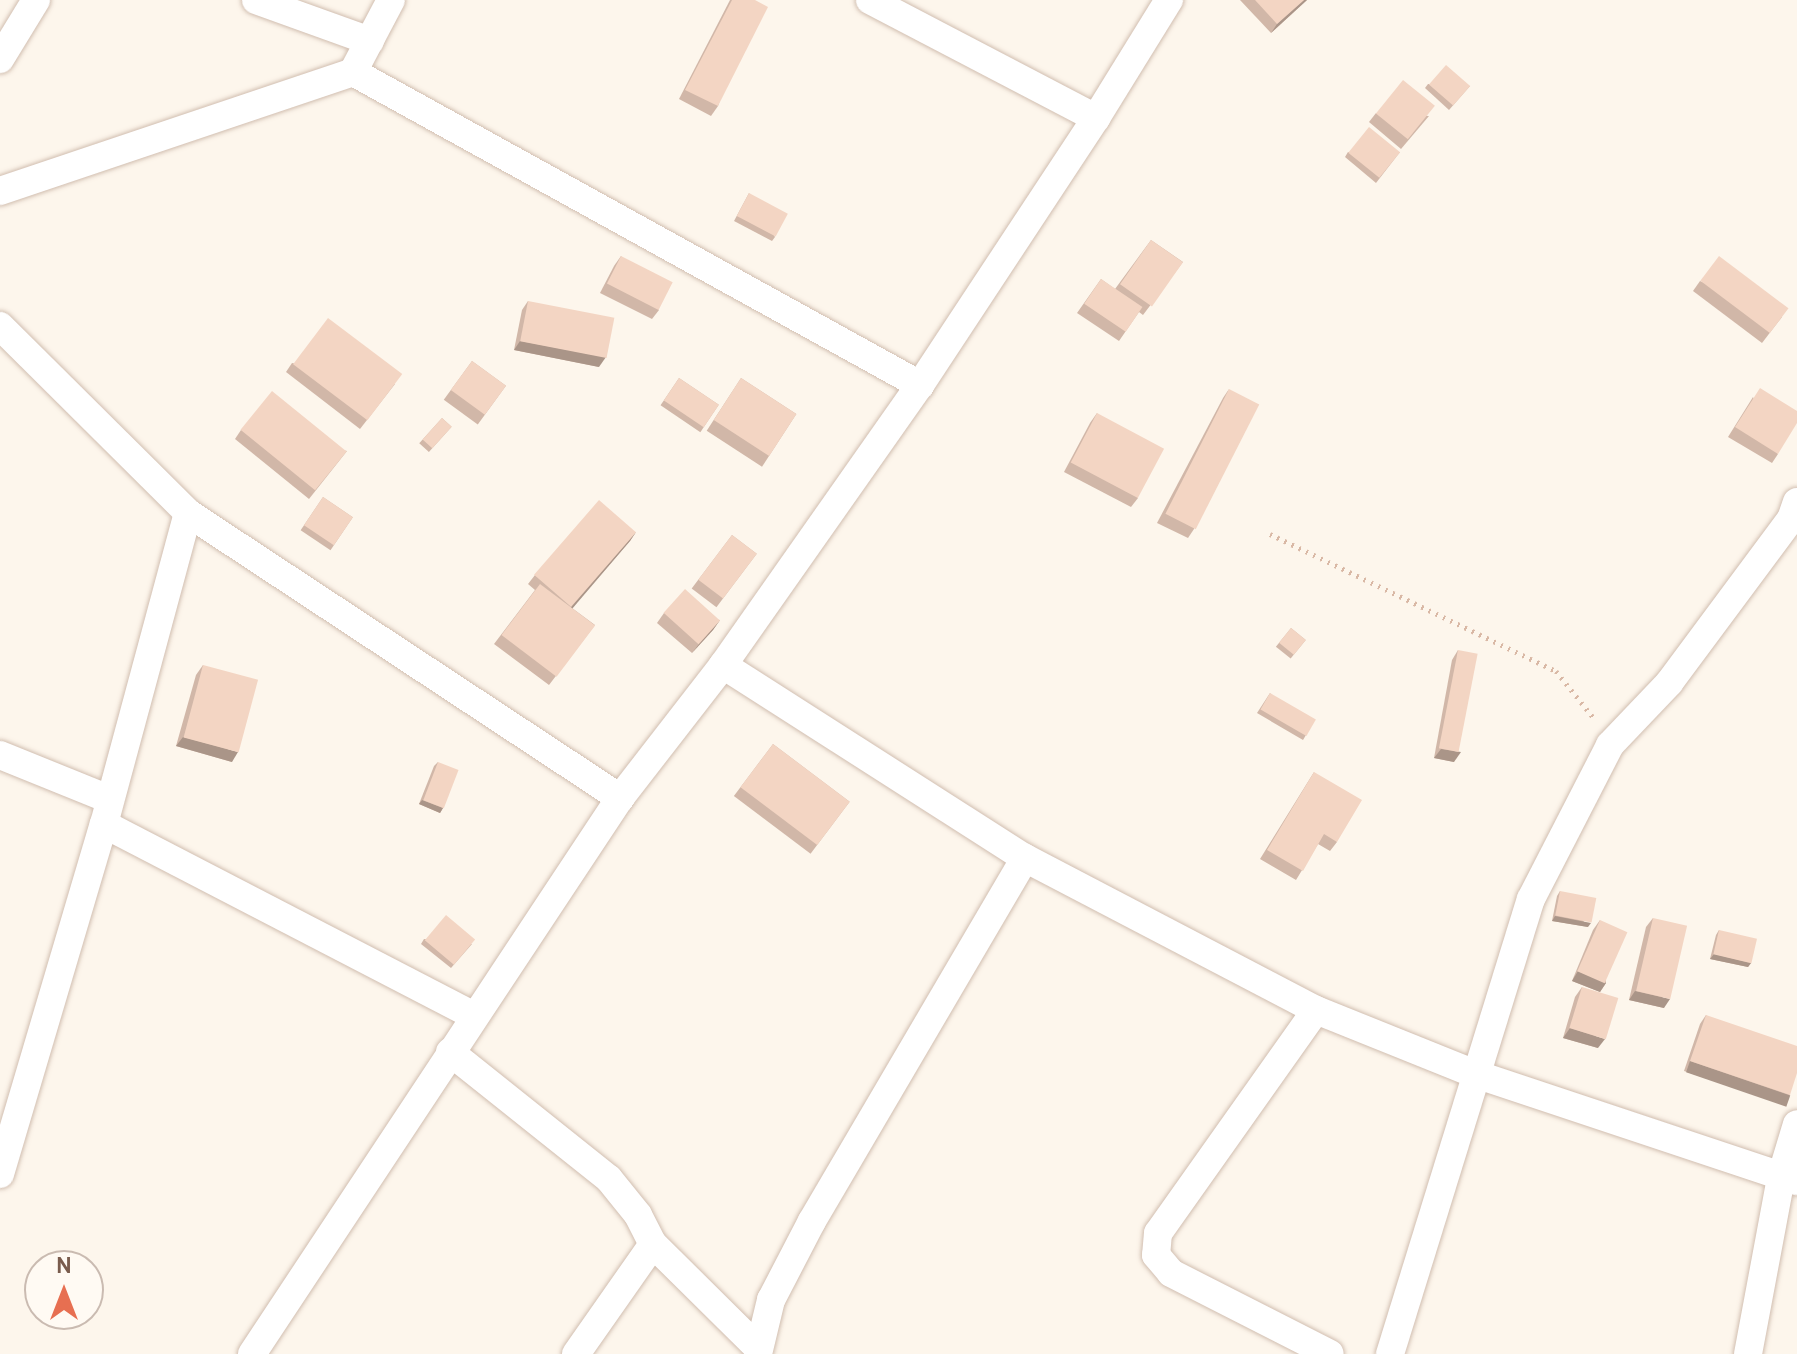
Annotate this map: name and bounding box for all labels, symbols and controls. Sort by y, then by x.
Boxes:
north arrow [24,1250,104,1330]
text: N [56,1254,72,1281]

